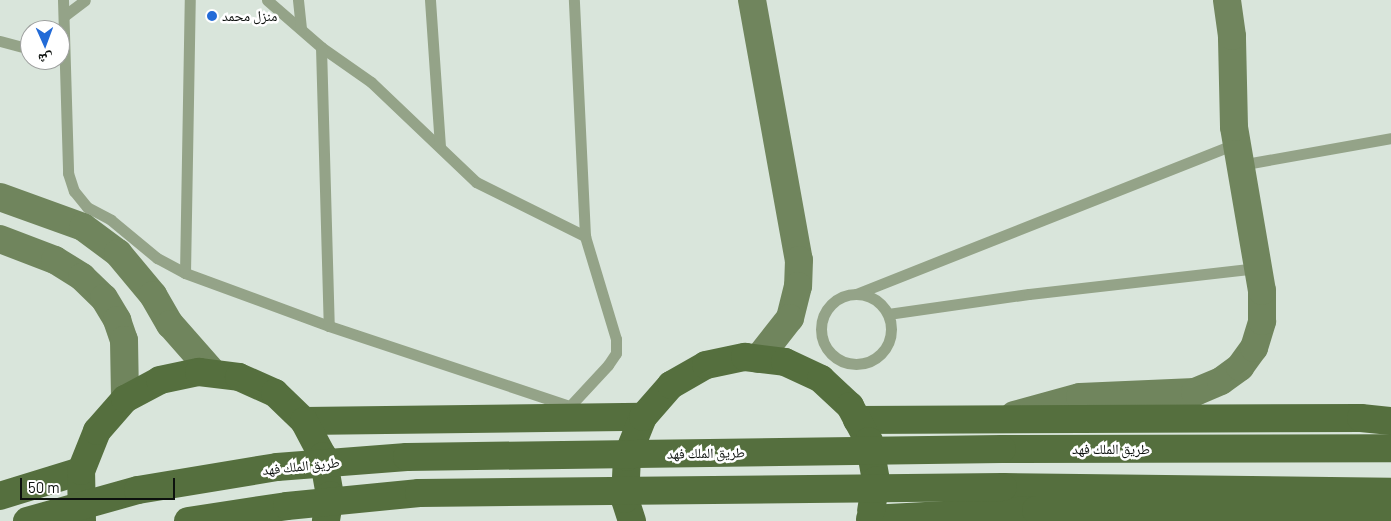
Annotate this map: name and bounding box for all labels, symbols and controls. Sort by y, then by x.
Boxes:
place label: منزل محمد [222,8,277,24]
marker: منزل محمد [206,10,218,22]
north arrow [20,20,70,70]
text: ش [38,51,53,68]
street label: طريق الملك فهد [1072,441,1150,457]
street label: طريق الملك فهد [667,444,745,462]
street label: طريق الملك فهد [261,454,341,478]
scale bar [22,468,178,500]
text: 50 m [28,478,60,496]

